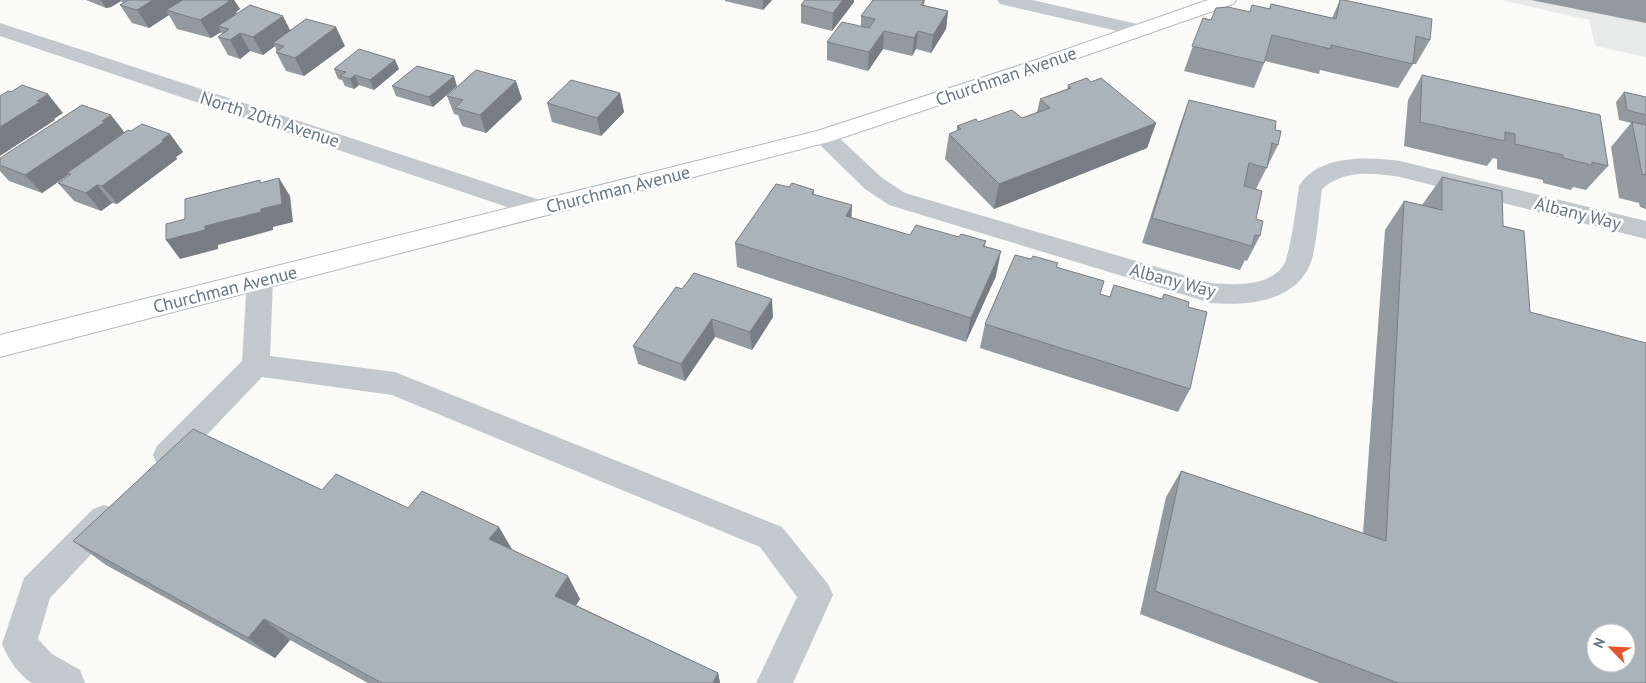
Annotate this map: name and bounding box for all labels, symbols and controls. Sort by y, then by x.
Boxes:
street label: Churchman Avenue [932,41,1080,111]
street label: North 20th Avenue [197,86,343,152]
street label: Churchman Avenue [544,160,692,218]
street label: Albany Way [1533,191,1624,235]
street label: Albany Way [1128,258,1219,303]
street label: Churchman Avenue [151,260,299,318]
north arrow [1586,623,1636,673]
text: N [1589,635,1609,651]

